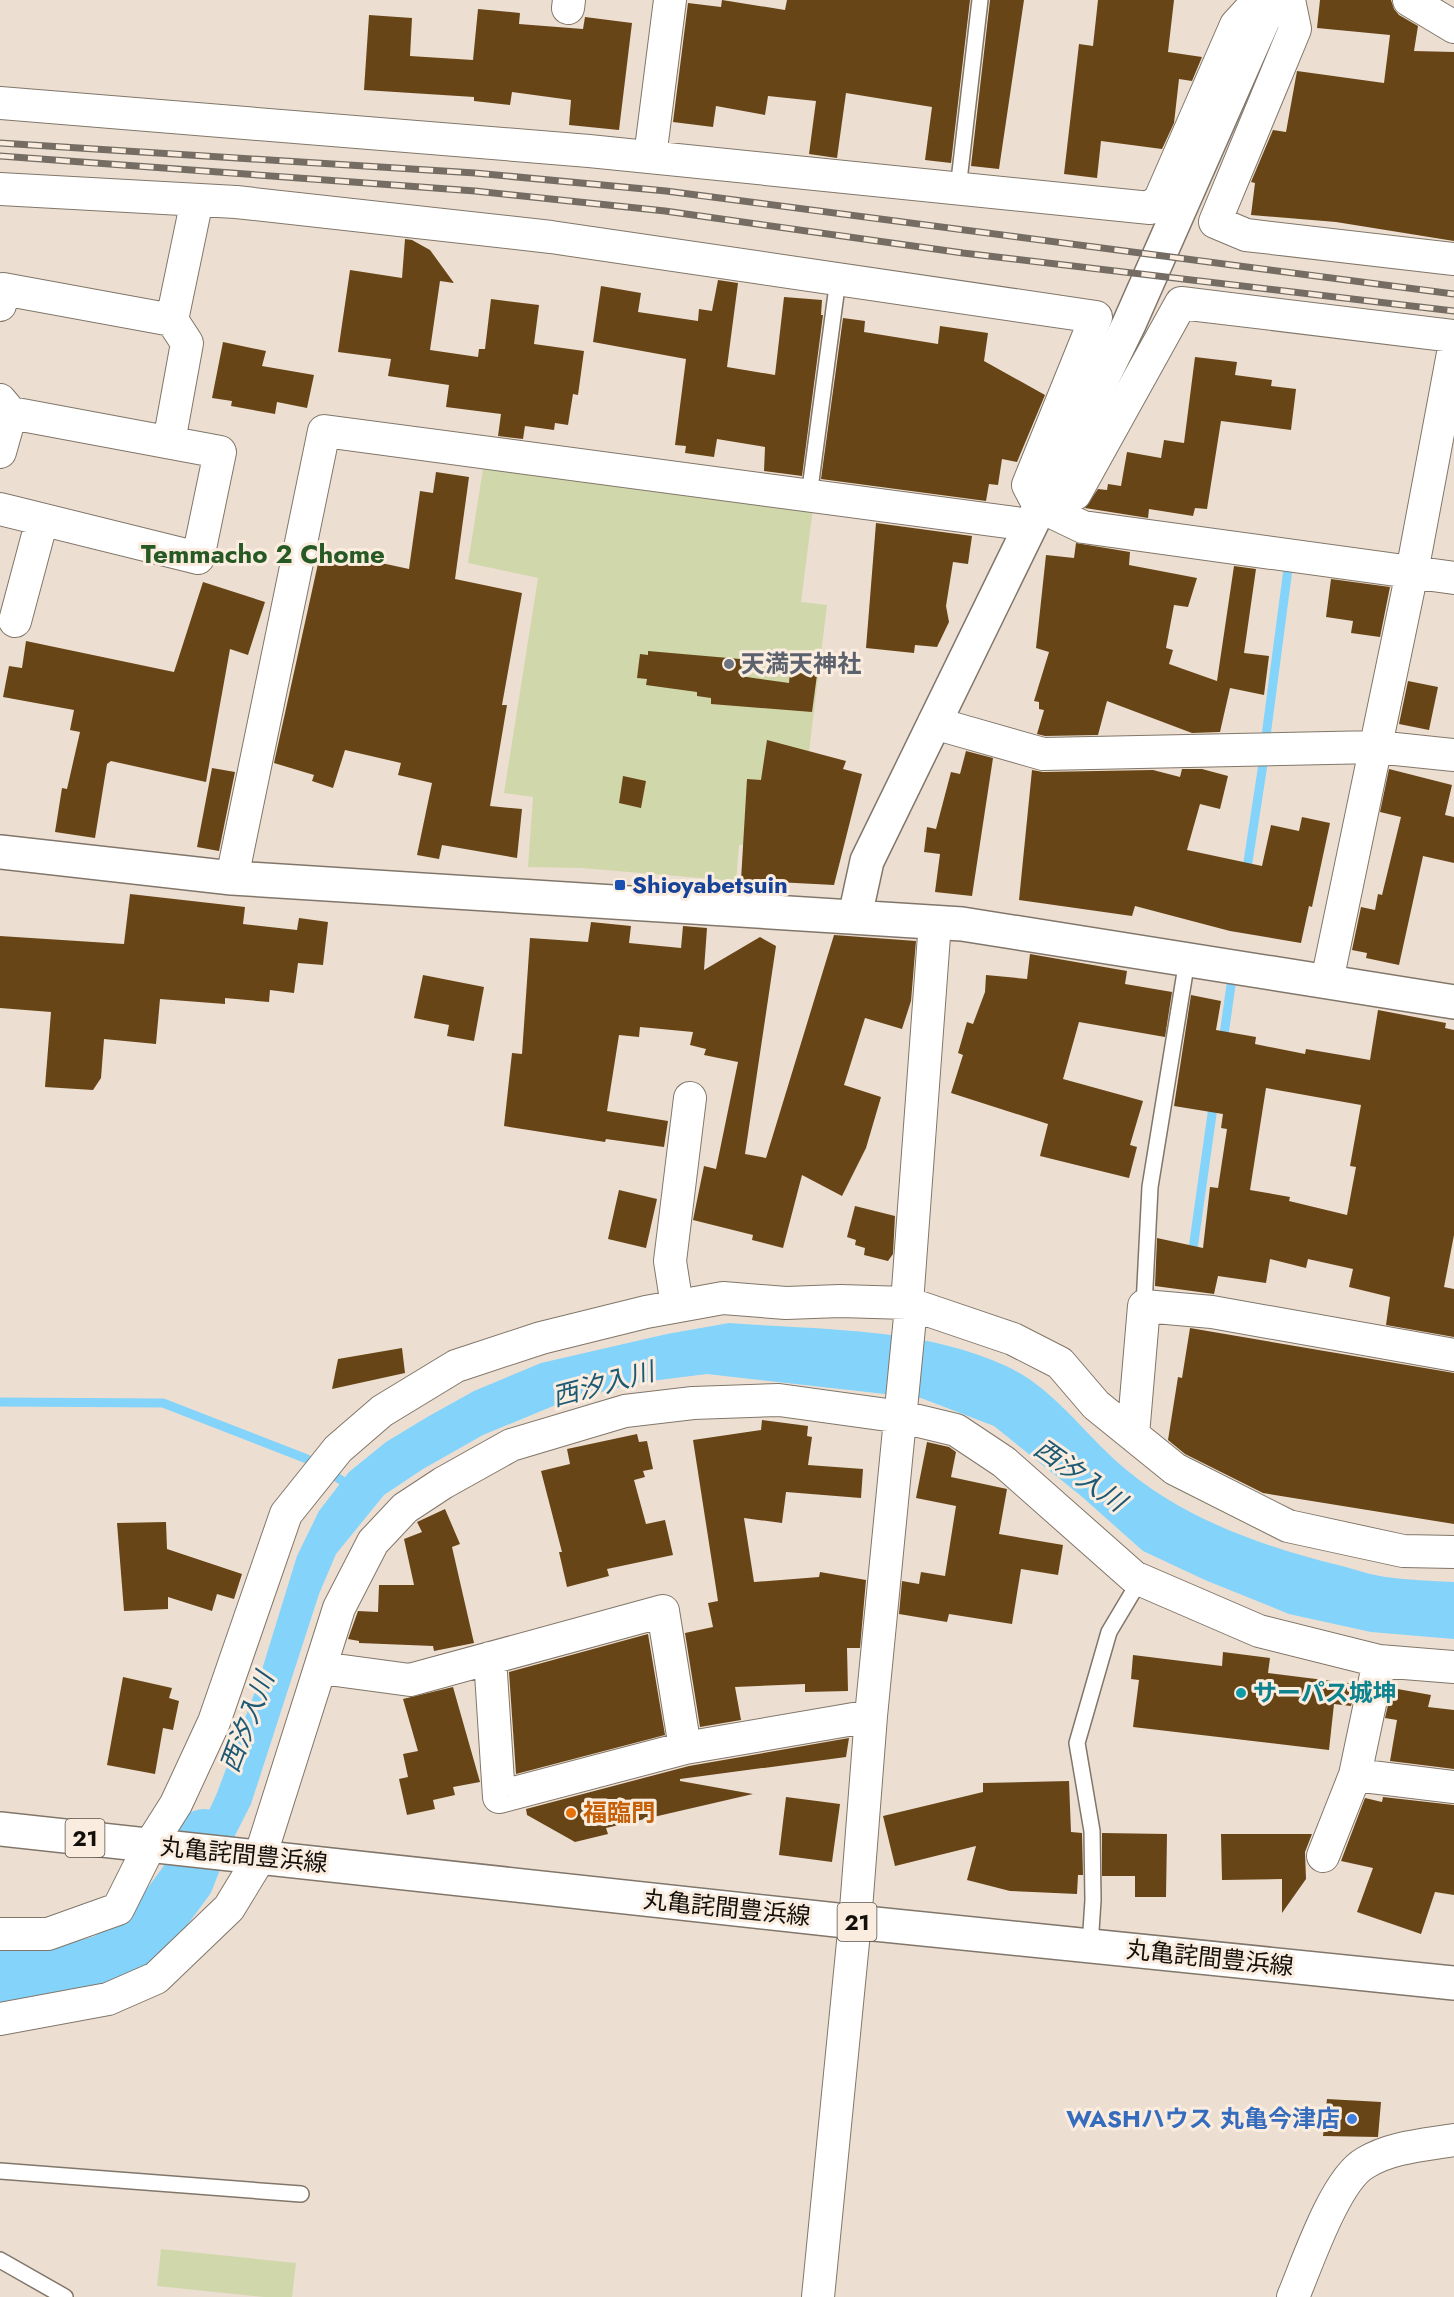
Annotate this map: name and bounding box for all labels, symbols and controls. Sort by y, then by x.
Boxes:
district label: Temmacho 2 Chome [141,535,385,573]
place label: 天満天神社 [741,646,861,681]
marker: 天満天神社 [722,657,736,671]
place label: Shioyabetsuin [632,867,788,902]
marker: Shioyabetsuin [613,878,627,892]
water label: 西汐入川 [548,1351,661,1416]
water label: 西汐入川 [1026,1430,1136,1522]
water label: 西汐入川 [211,1664,284,1777]
place label: サーパス城坤 [1253,1675,1397,1710]
marker: サーパス城坤 [1234,1686,1248,1700]
place label: 福臨門 [583,1795,655,1830]
marker: 福臨門 [564,1806,578,1820]
road number: 21 [66,1819,104,1857]
street label: 丸亀詫間豊浜線 [159,1828,329,1881]
street label: 丸亀詫間豊浜線 [642,1881,812,1934]
road number: 21 [838,1903,876,1941]
street label: 丸亀詫間豊浜線 [1125,1931,1295,1984]
place label: WASHハウス 丸亀今津店 [1066,2101,1340,2136]
marker: WASHハウス 丸亀今津店 [1345,2112,1359,2126]

